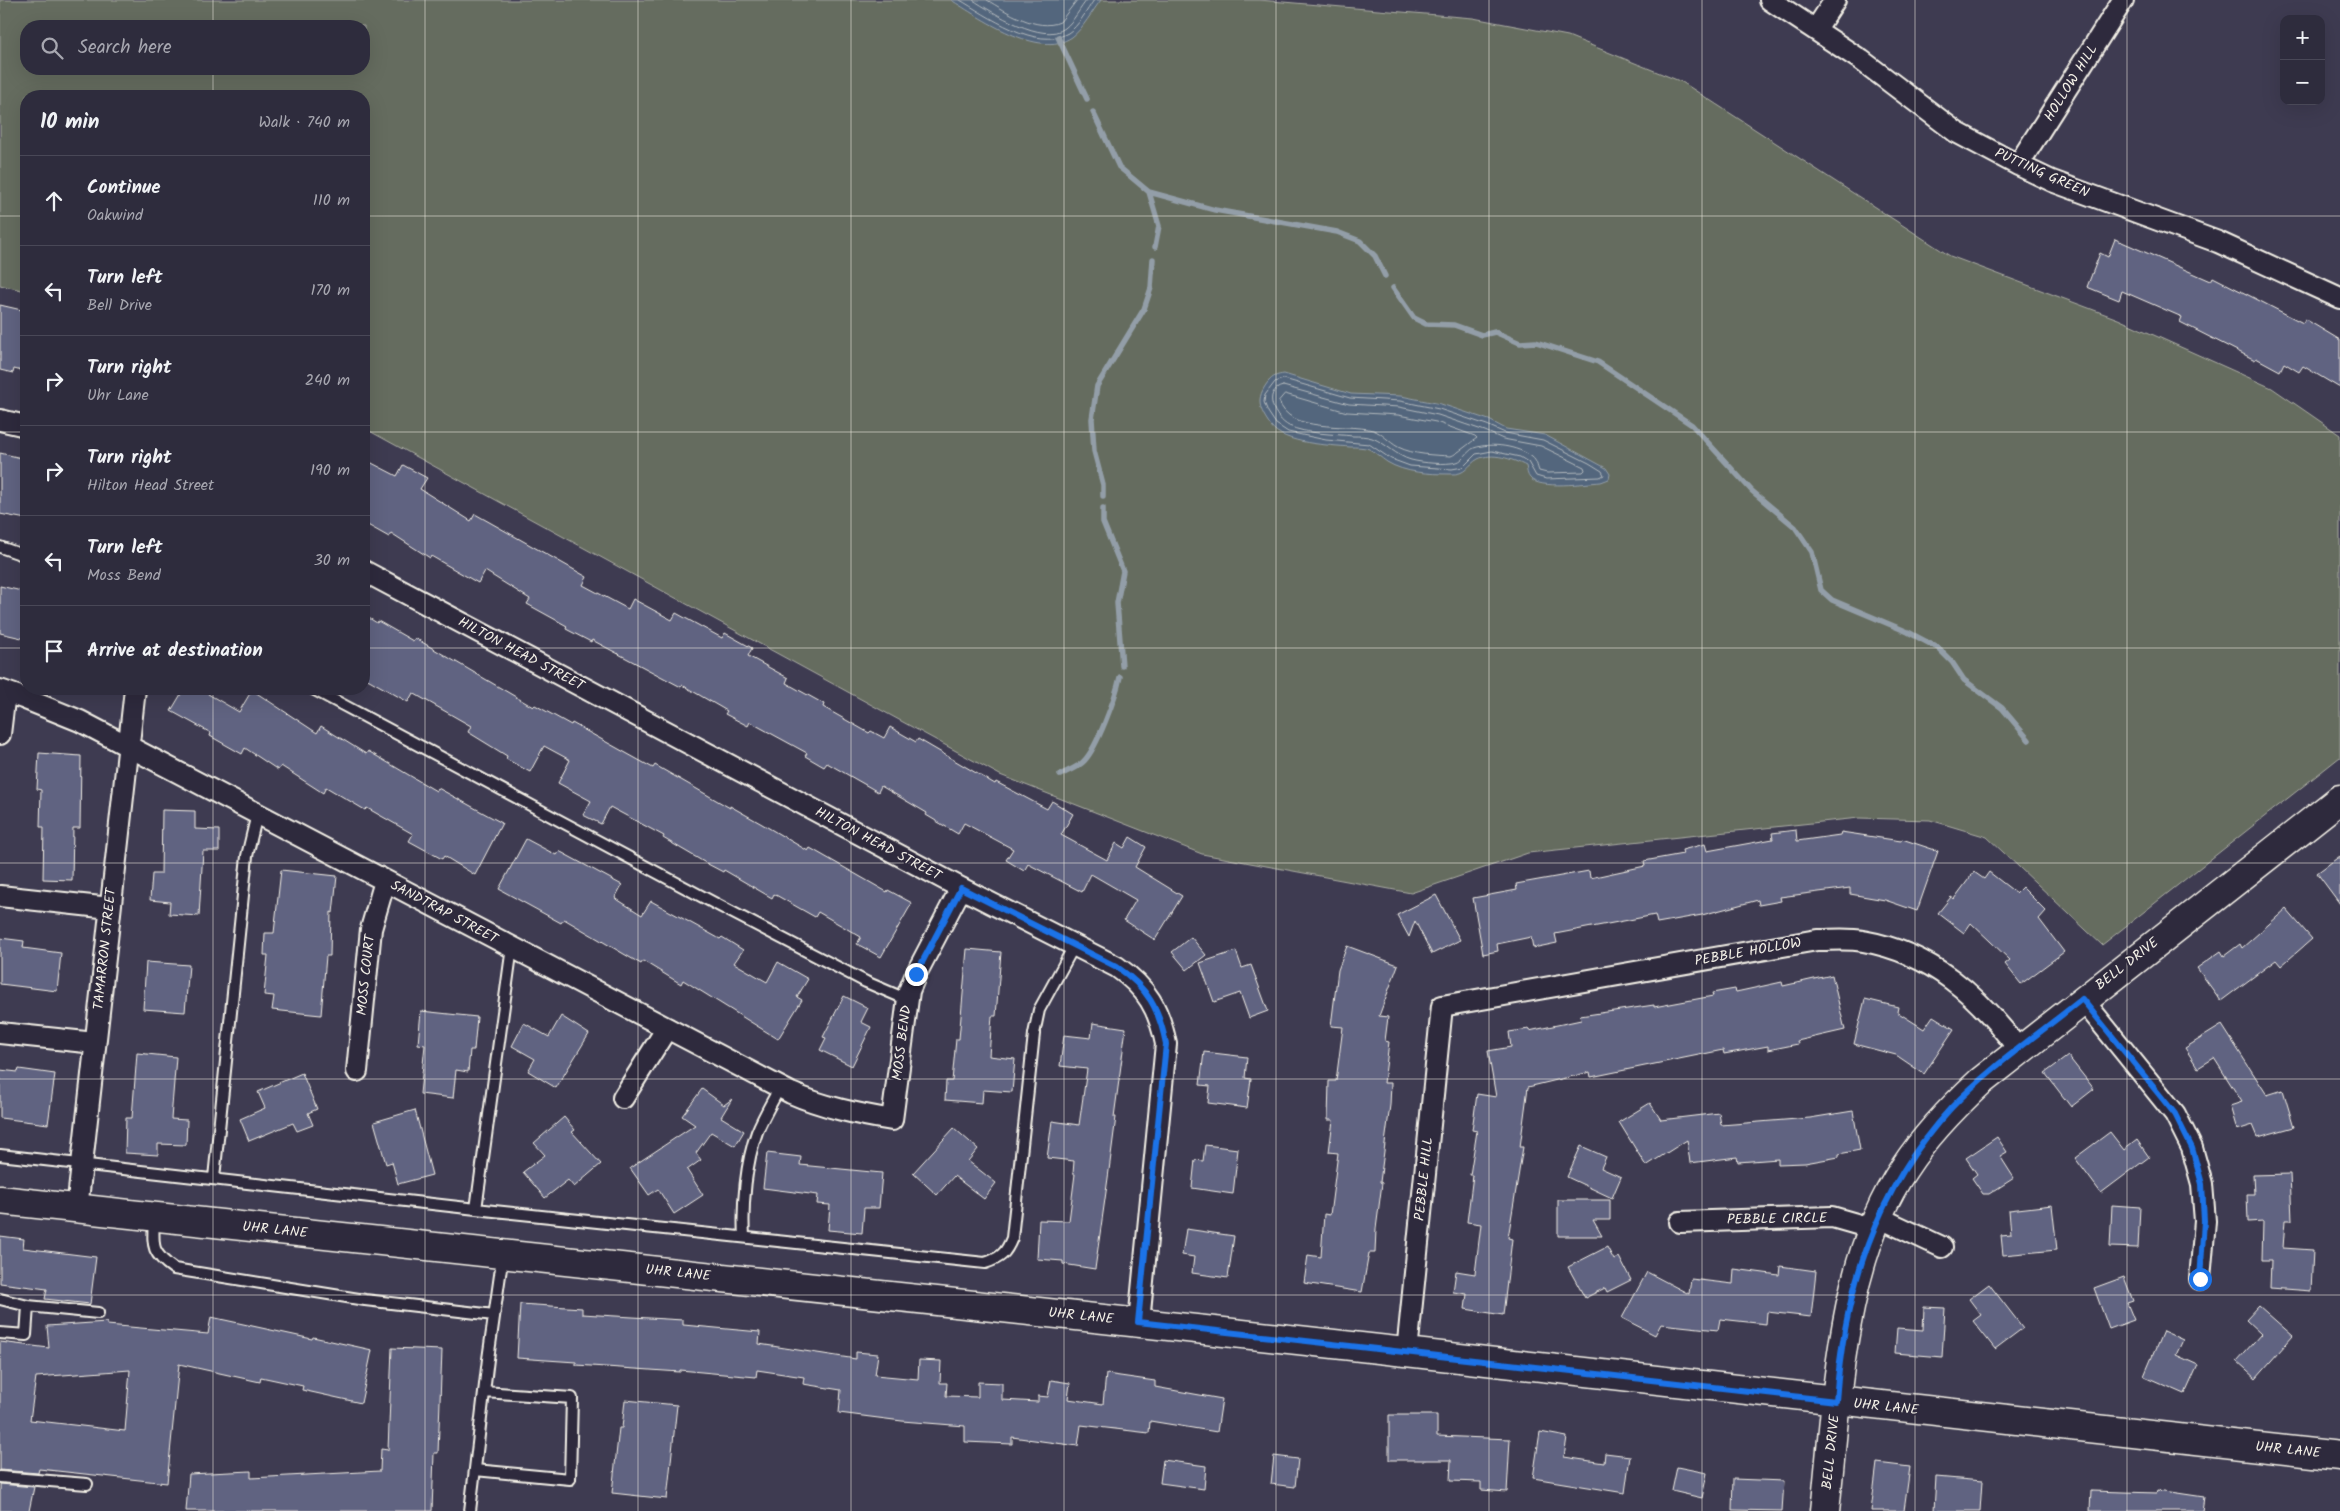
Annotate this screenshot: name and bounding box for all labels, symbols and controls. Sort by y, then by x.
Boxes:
map controls [2280,15,2325,105]
button: + [2280,15,2325,60]
search box [20,20,370,75]
text: Search here [78,33,172,63]
icon: search [38,34,66,62]
street label: HOLLOW HILL [2039,40,2103,126]
button: − [2280,60,2325,105]
text: 10 min [40,106,100,139]
text: Walk · 740 m [259,110,350,135]
street label: PUTTING GREEN [1991,142,2093,204]
text: Continue [87,173,160,203]
icon: ahead [40,187,68,215]
text: 110 m [313,188,350,213]
text: Oakwind [87,203,143,228]
text: Turn left [87,263,162,293]
icon: left [40,277,68,305]
text: 170 m [310,278,350,303]
text: Bell Drive [87,293,152,318]
text: Turn right [87,353,172,383]
icon: right [40,367,68,395]
text: 240 m [305,368,350,393]
text: Uhr Lane [87,383,149,408]
text: Turn right [87,443,172,473]
icon: right [40,457,68,485]
text: 190 m [310,458,350,483]
text: Hilton Head Street [87,473,214,498]
text: Turn left [87,533,162,563]
icon: left [40,547,68,575]
text: 30 m [314,548,350,573]
text: Moss Bend [87,563,161,588]
street label: HILTON HEAD STREET [454,611,589,697]
text: Arrive at destination [87,636,263,666]
icon: arrive [40,637,68,665]
street label: HILTON HEAD STREET [811,801,946,887]
street label: SANDTRAP STREET [386,874,503,950]
street label: TAMARRON STREET [88,885,123,1011]
street label: MOSS COURT [351,932,381,1016]
street label: PEBBLE HOLLOW [1693,932,1803,972]
street label: BELL DRIVE [2091,932,2164,996]
route end [905,963,928,986]
street label: MOSS BEND [886,1004,918,1082]
street label: PEBBLE HILL [1409,1136,1439,1222]
street label: PEBBLE CIRCLE [1727,1207,1828,1231]
street label: UHR LANE [241,1216,309,1244]
street label: UHR LANE [644,1259,712,1287]
route start [2189,1268,2212,1291]
street label: UHR LANE [1047,1302,1115,1330]
street label: UHR LANE [1852,1393,1920,1421]
street label: BELL DRIVE [1816,1413,1846,1491]
street label: UHR LANE [2254,1436,2322,1464]

